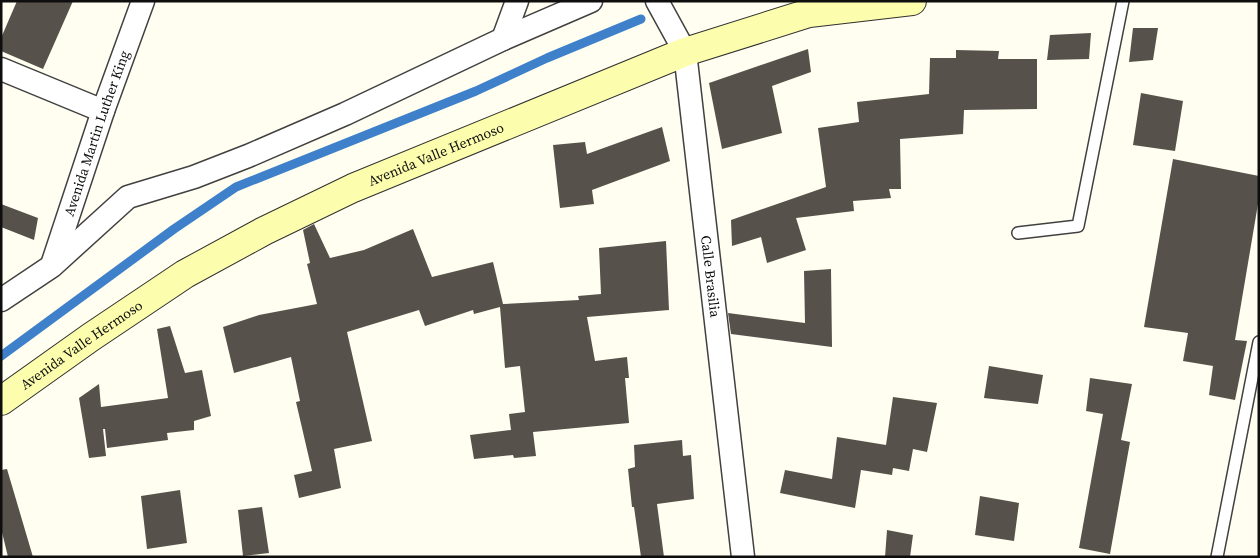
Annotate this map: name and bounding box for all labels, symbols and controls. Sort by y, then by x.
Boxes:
street label: Avenida Martin Luther King [59,48,134,219]
street label: Avenida Valle Hermoso [365,117,507,191]
street label: Calle Brasilia [696,234,725,319]
street label: Avenida Valle Hermoso [16,295,147,394]

